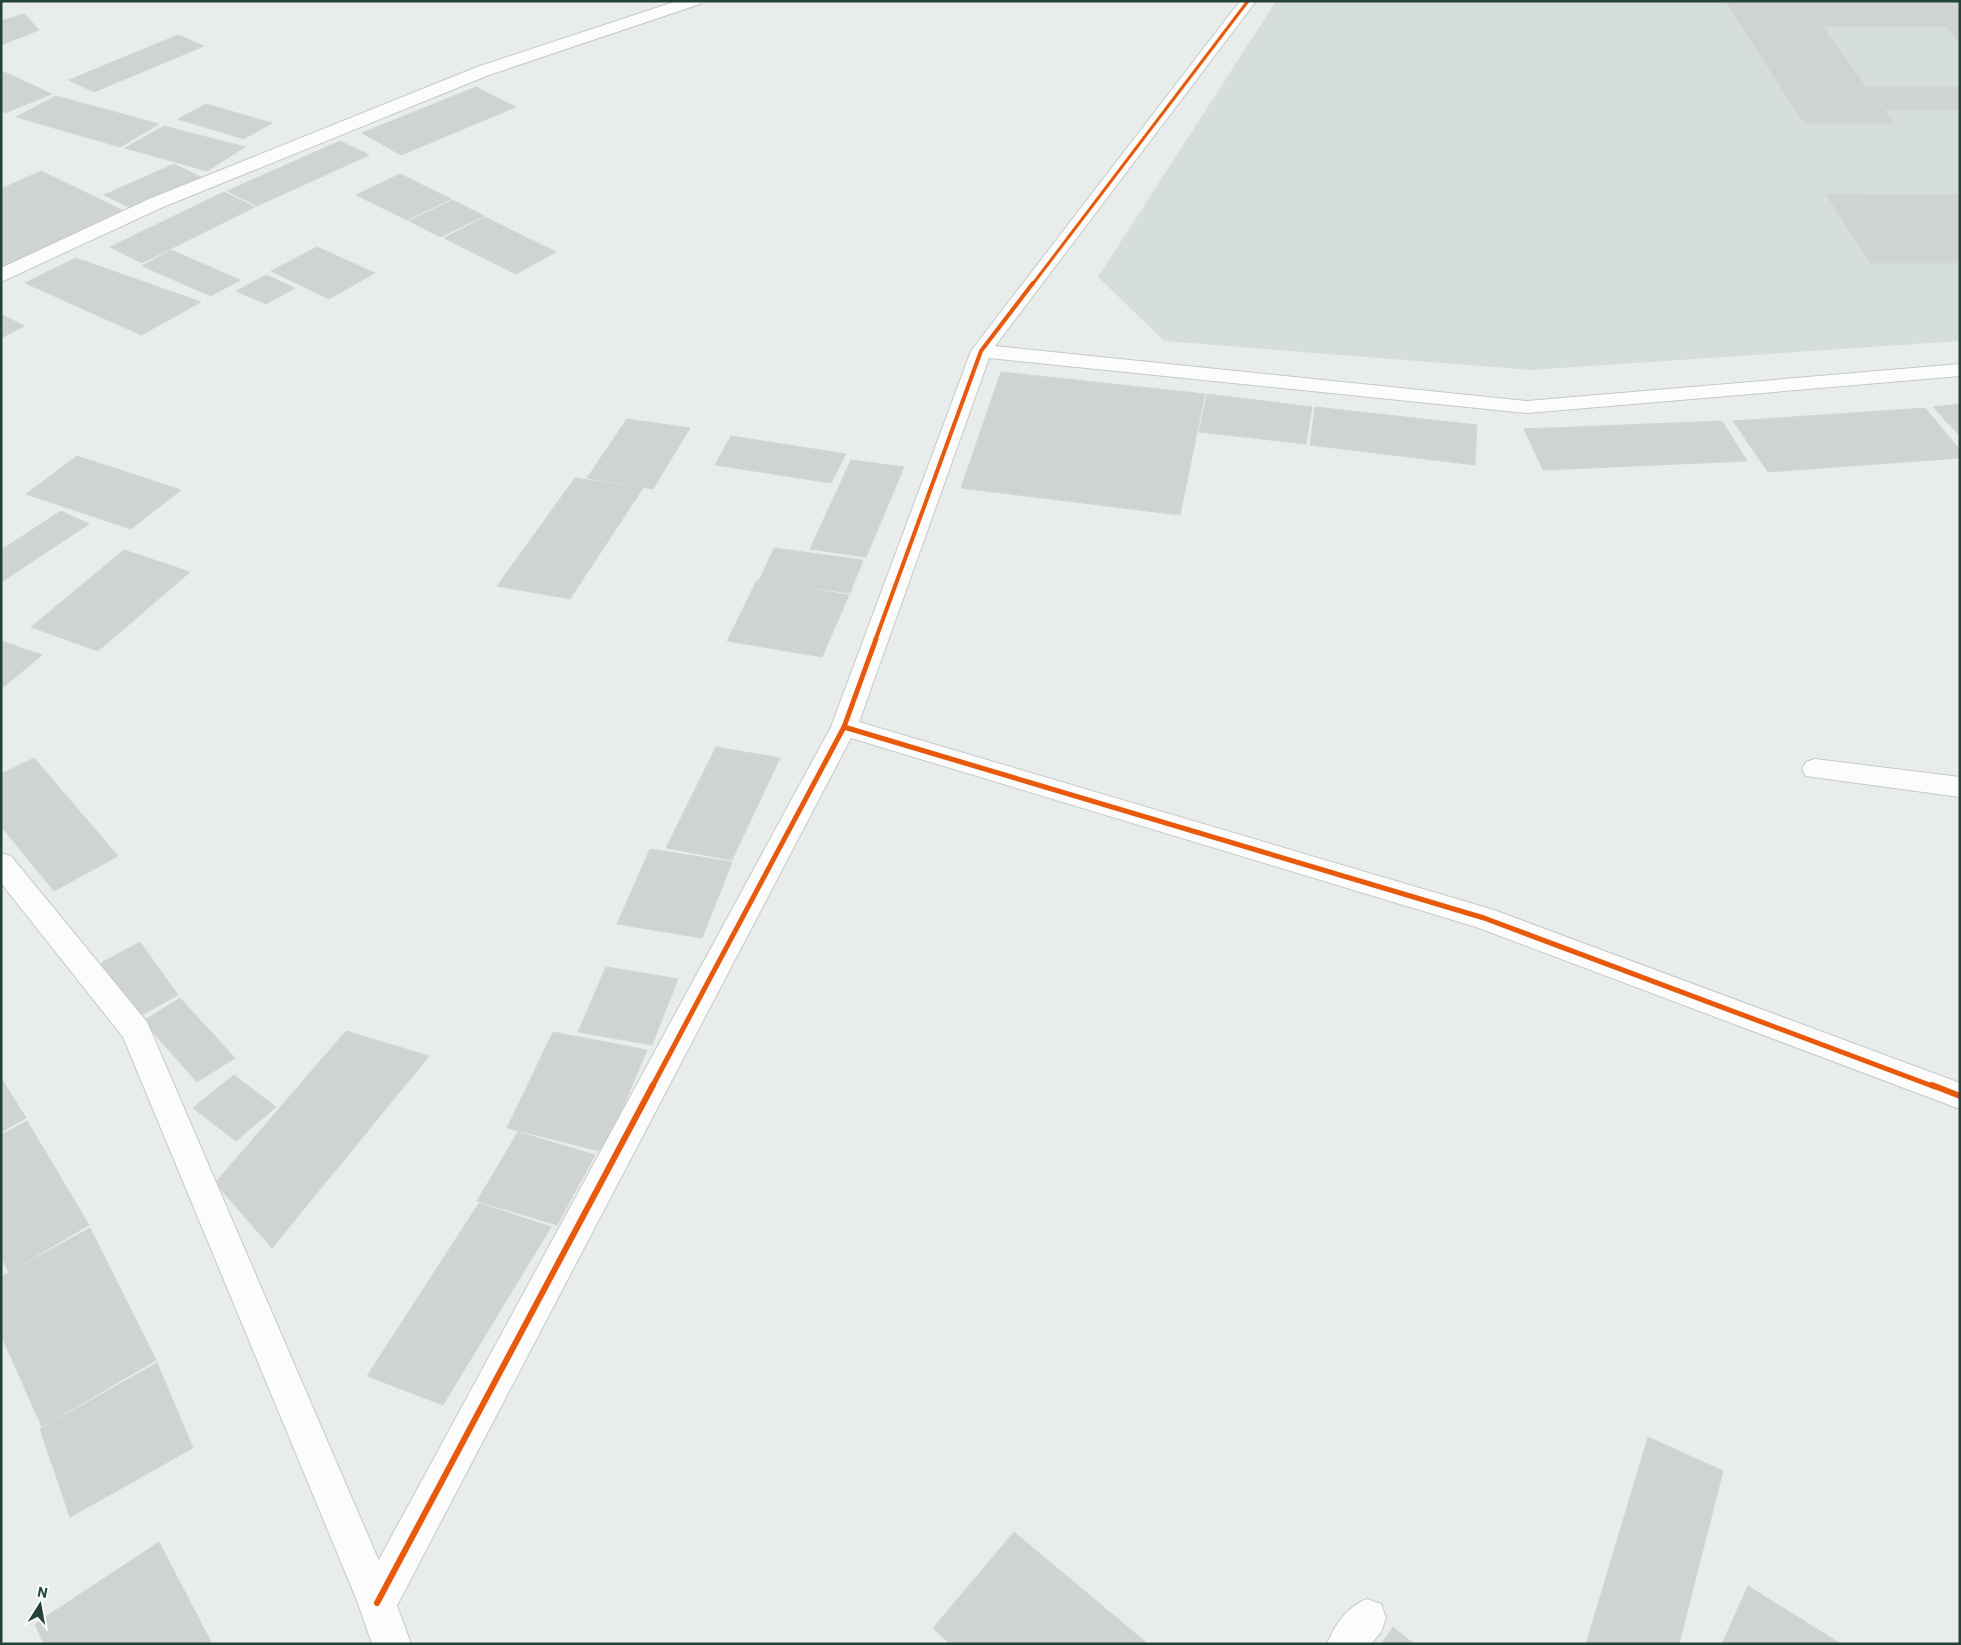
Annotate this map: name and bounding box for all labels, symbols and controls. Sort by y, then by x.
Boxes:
north arrow [15,1580,65,1630]
text: N [36,1583,49,1601]

